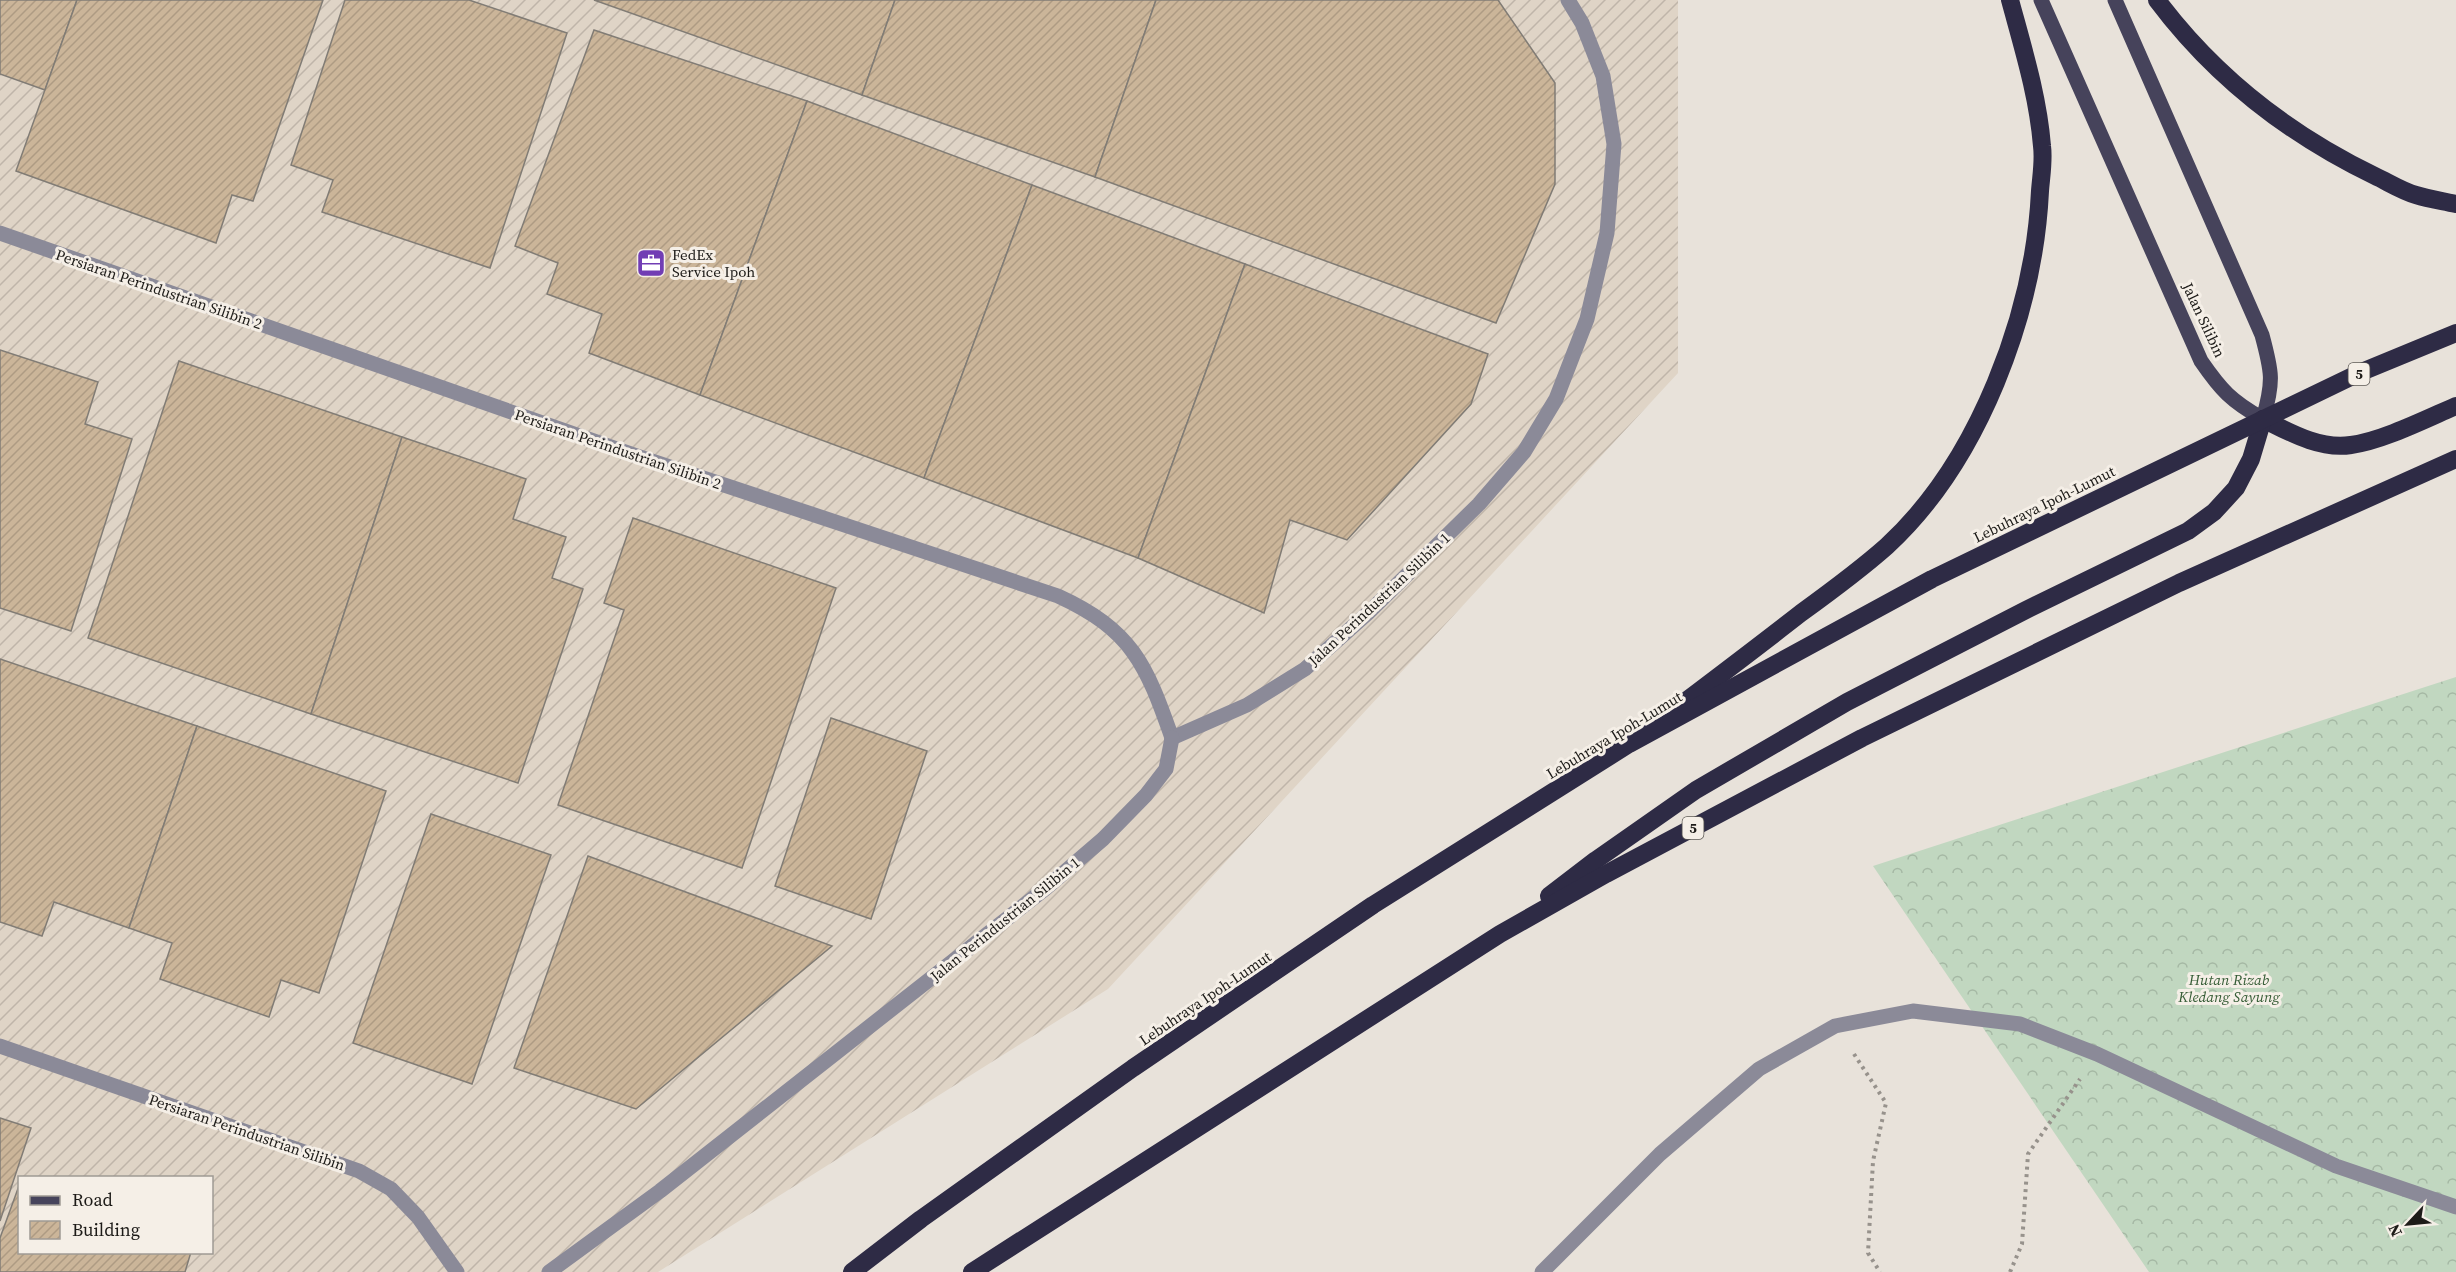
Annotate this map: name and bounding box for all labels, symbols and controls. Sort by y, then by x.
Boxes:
street label: Persiaran Perindustrian Silibin 2 [53,244,265,334]
place label: FedEx Service Ipoh [672,244,755,282]
office icon: FedEx Service Ipoh [635,247,667,279]
street label: Jalan Silibin [2177,278,2231,361]
road number: 5 [2348,363,2370,385]
street label: Persiaran Perindustrian Silibin 2 [512,404,724,494]
street label: Lebuhraya Ipoh-Lumut [1970,461,2118,547]
street label: Jalan Perindustrian Silibin 1 [1303,527,1455,671]
street label: Lebuhraya Ipoh-Lumut [1542,686,1686,784]
road number: 5 [1682,817,1704,839]
street label: Jalan Perindustrian Silibin 1 [925,852,1084,987]
street label: Lebuhraya Ipoh-Lumut [1135,946,1275,1050]
park label: Hutan Rizab Kledang Sayung [2177,969,2280,1007]
street label: Persiaran Perindustrian Silibin [146,1089,348,1175]
legend [18,1176,213,1254]
text: Road [72,1187,113,1212]
north arrow [2378,1194,2438,1254]
text: Building [72,1217,140,1242]
text: N [2382,1220,2407,1241]

